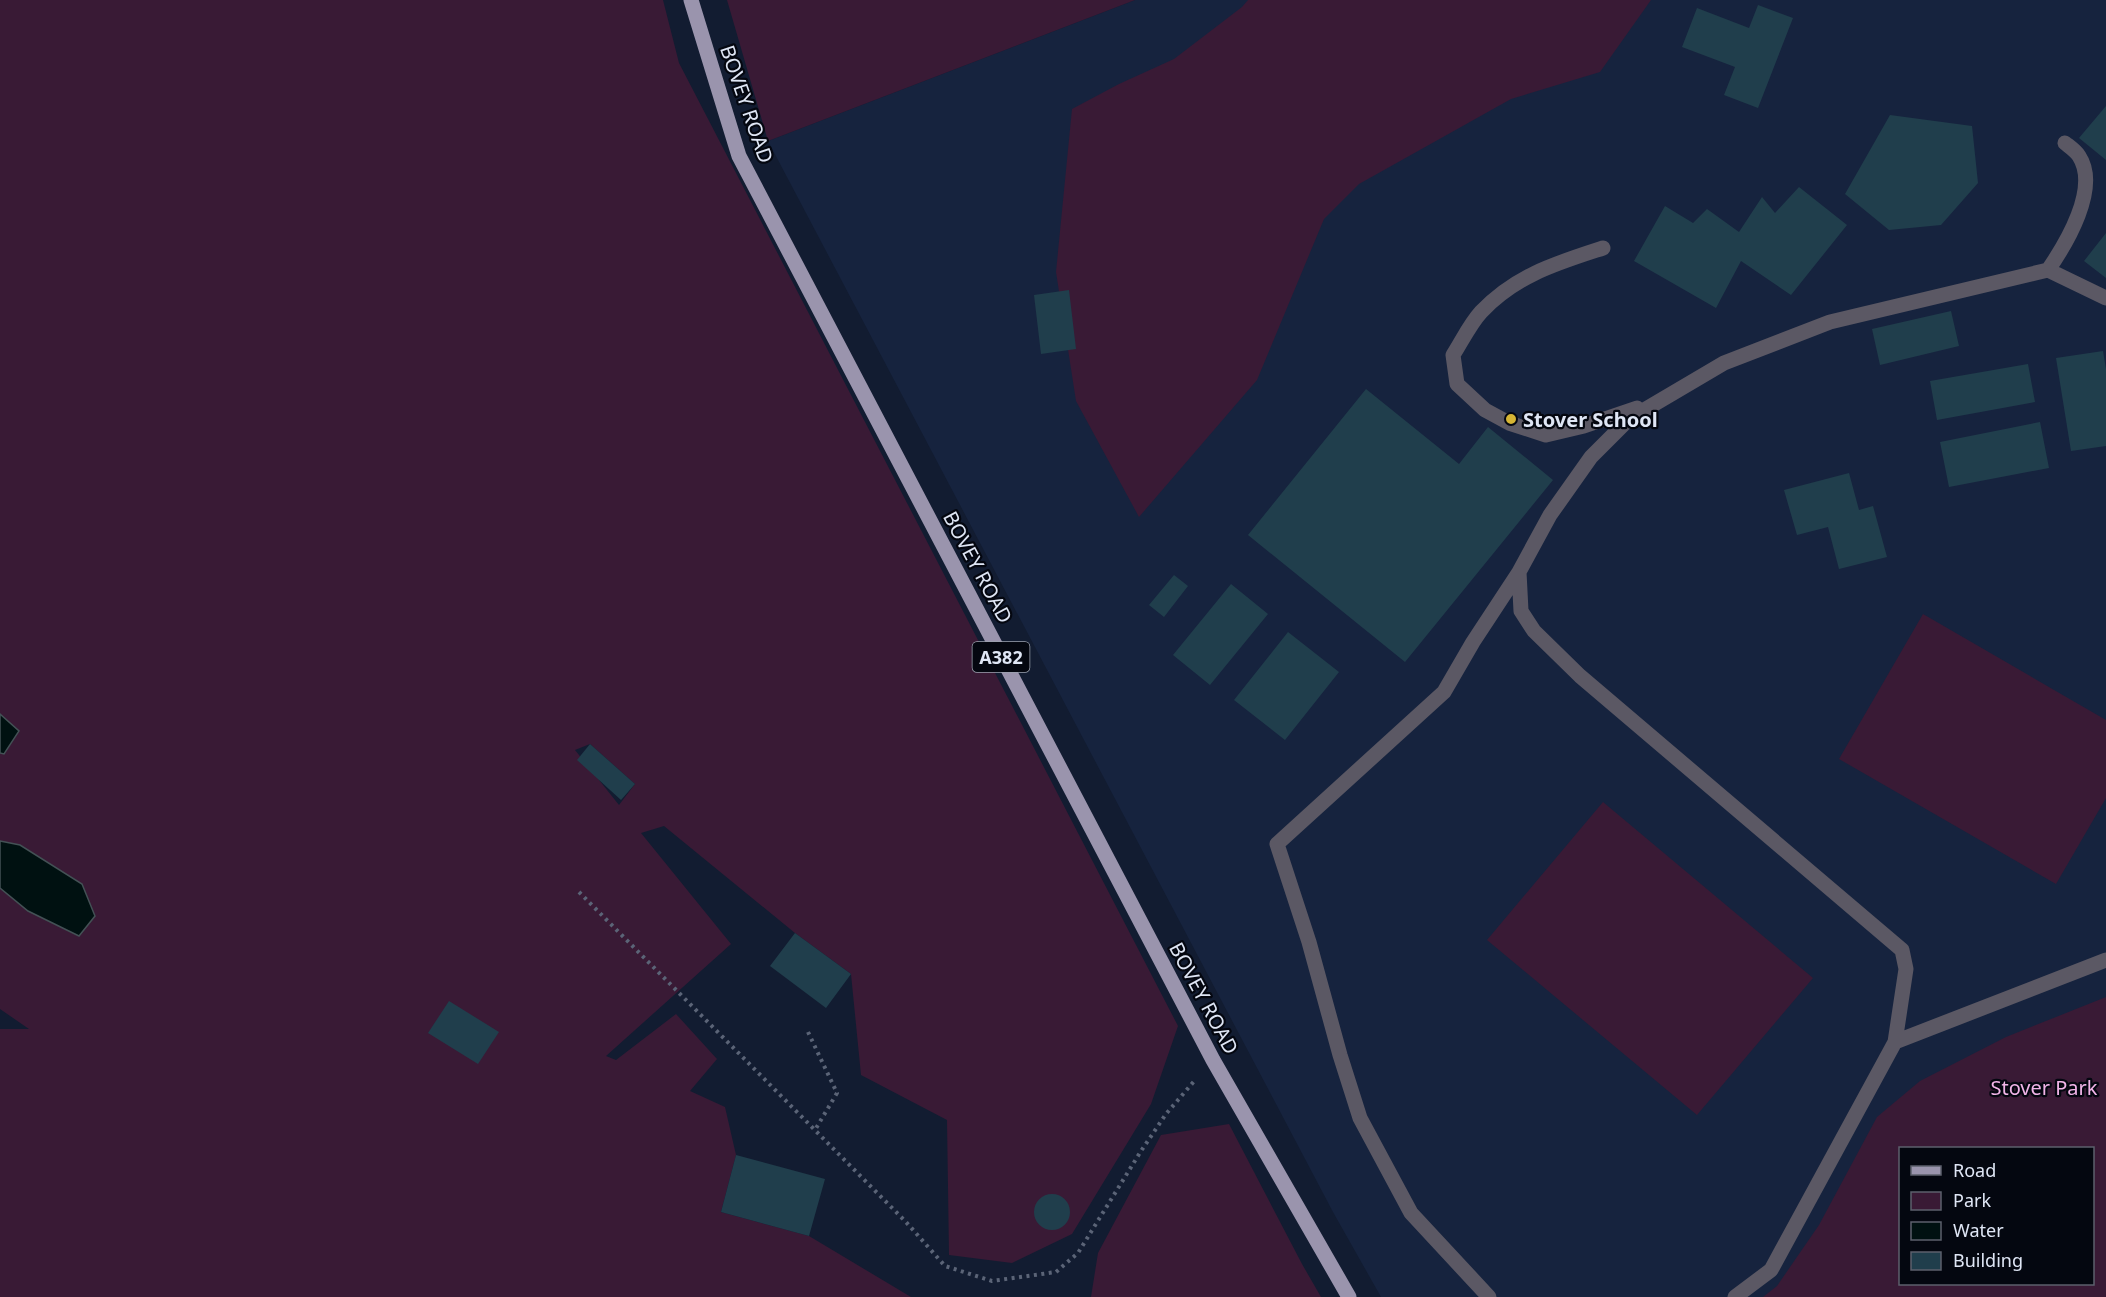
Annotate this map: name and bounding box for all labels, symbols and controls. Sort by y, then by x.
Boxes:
street label: BOVEY ROAD [714,41,780,167]
place label: Stover School [1523,406,1658,433]
marker: Stover School [1504,412,1518,426]
street label: BOVEY ROAD [937,506,1019,628]
road number: A382 [972,642,1030,672]
street label: BOVEY ROAD [1163,937,1245,1059]
park label: Stover Park [1990,1074,2098,1101]
legend [1899,1147,2094,1285]
text: Road [1953,1158,1996,1182]
text: Park [1953,1188,1991,1212]
text: Water [1953,1218,2004,1242]
text: Building [1953,1248,2023,1272]

